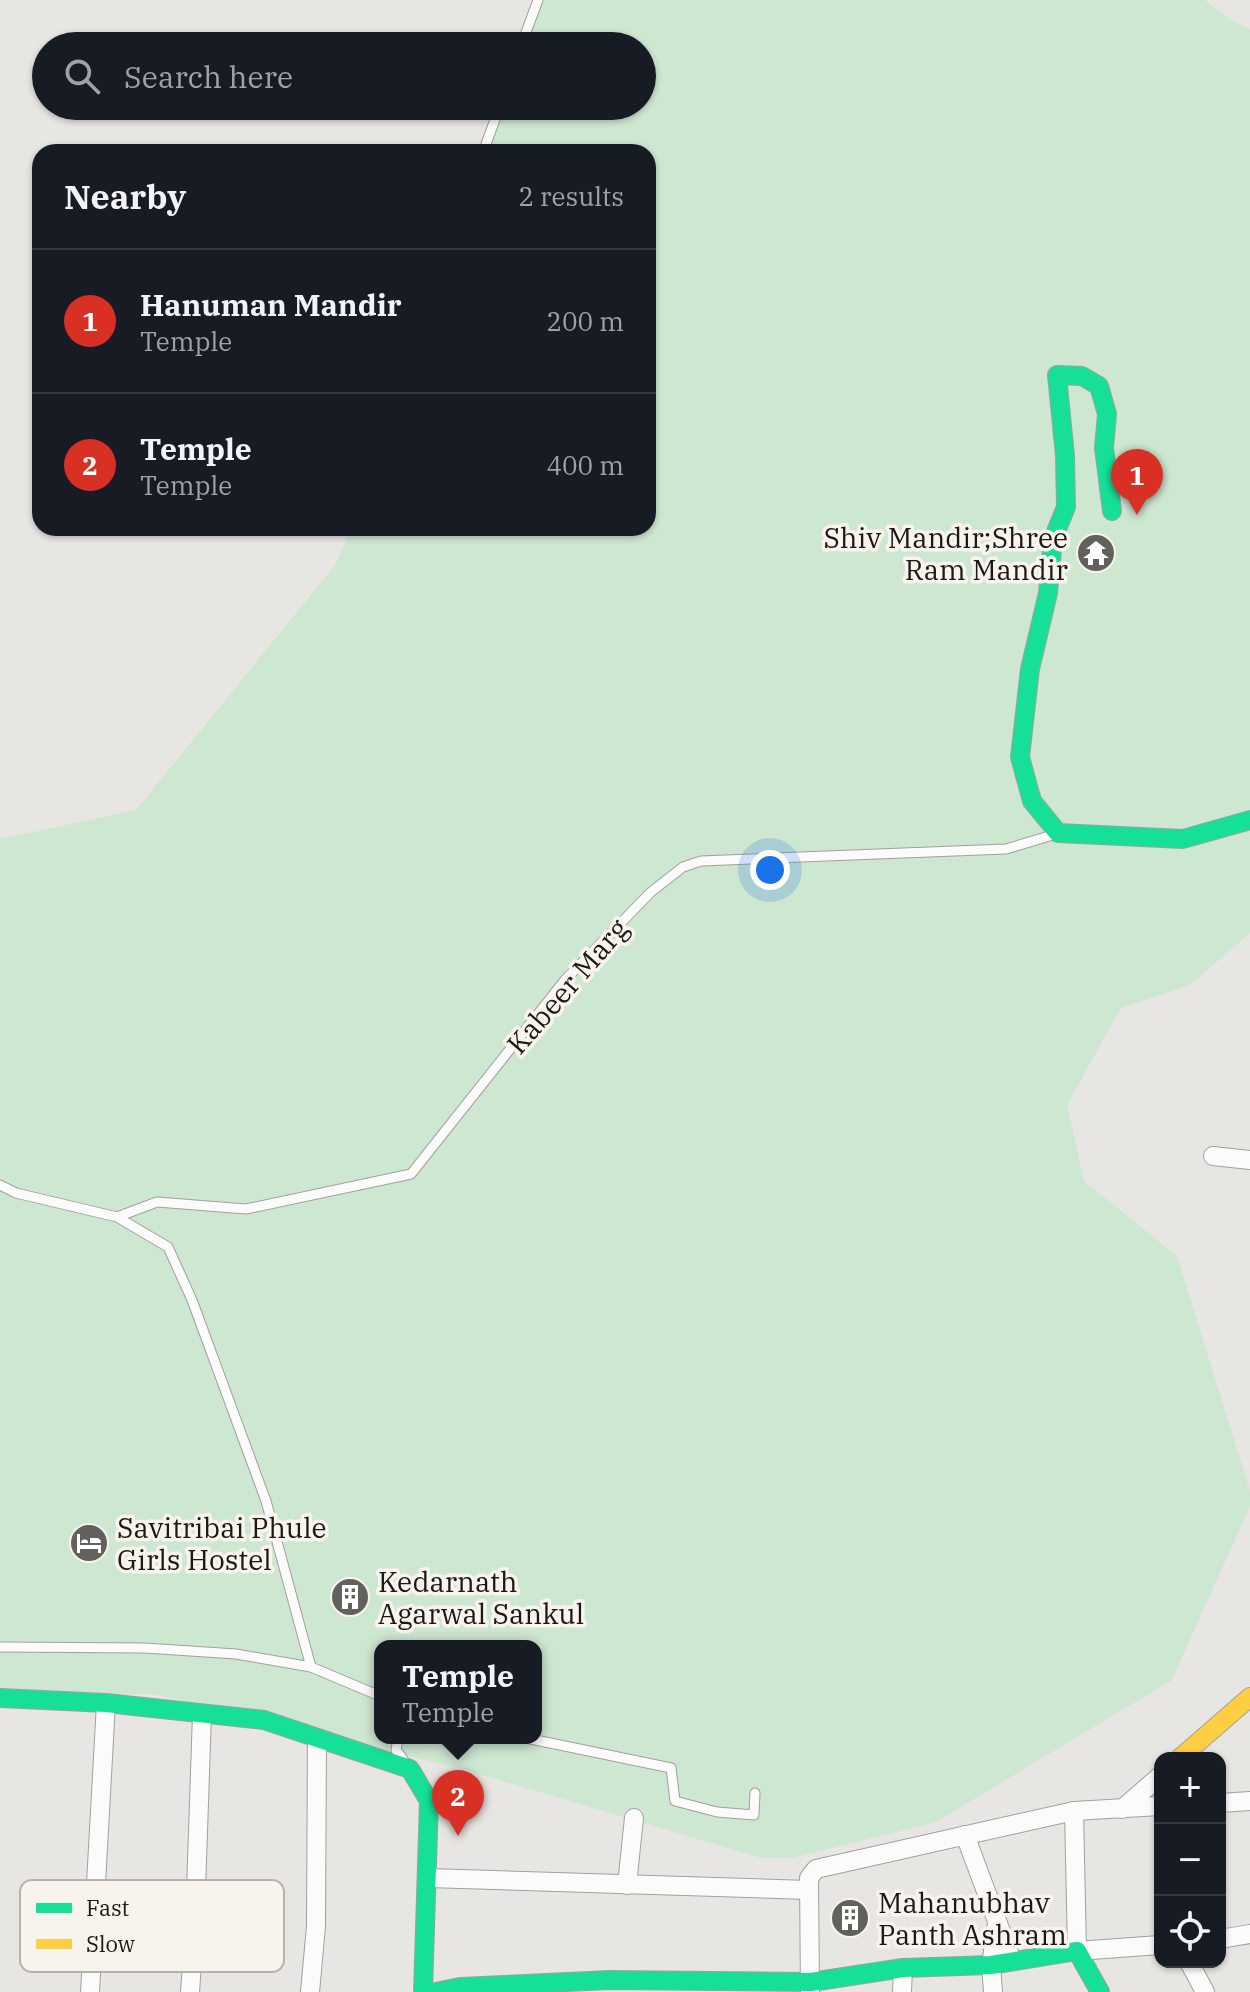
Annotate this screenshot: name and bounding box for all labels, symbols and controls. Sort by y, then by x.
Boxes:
search box [32,32,656,120]
icon: search [60,54,104,98]
text: Search here [124,57,293,96]
text: Nearby [64,174,186,218]
text: 2 results [518,179,624,213]
text: Hanuman Mandir [140,285,402,324]
text: 1 [82,304,98,338]
text: 200 m [546,304,624,338]
text: Temple [140,324,232,358]
text: Temple [140,429,252,468]
text: 2 [82,448,98,482]
text: 400 m [546,448,624,482]
pin: 1 [1111,449,1163,515]
text: Temple [140,468,232,502]
place label: Shiv Mandir;Shree Ram Mandir [824,519,1069,588]
temple icon: Shiv Mandir;Shree Ram Mandir [1075,532,1117,574]
your location [750,850,790,890]
street label: Kabeer Marg [498,911,636,1061]
place label: Savitribai Phule Girls Hostel [117,1509,327,1578]
hotel icon: Savitribai Phule Girls Hostel [68,1522,110,1564]
place label: Kedarnath Agarwal Sankul [378,1563,584,1632]
building icon: Kedarnath Agarwal Sankul [329,1576,371,1618]
popup [374,1640,542,1744]
text: Temple [402,1656,514,1695]
text: Temple [402,1695,494,1729]
map controls [1154,1752,1226,1968]
button: + [1154,1752,1226,1824]
pin: 2 [432,1770,484,1836]
button: − [1154,1824,1226,1896]
legend [20,1880,284,1972]
place label: Mahanubhav Panth Ashram [878,1884,1067,1953]
text: Fast [86,1893,129,1922]
button: locate [1154,1896,1226,1968]
building icon: Mahanubhav Panth Ashram [829,1897,871,1939]
text: Slow [86,1929,135,1958]

